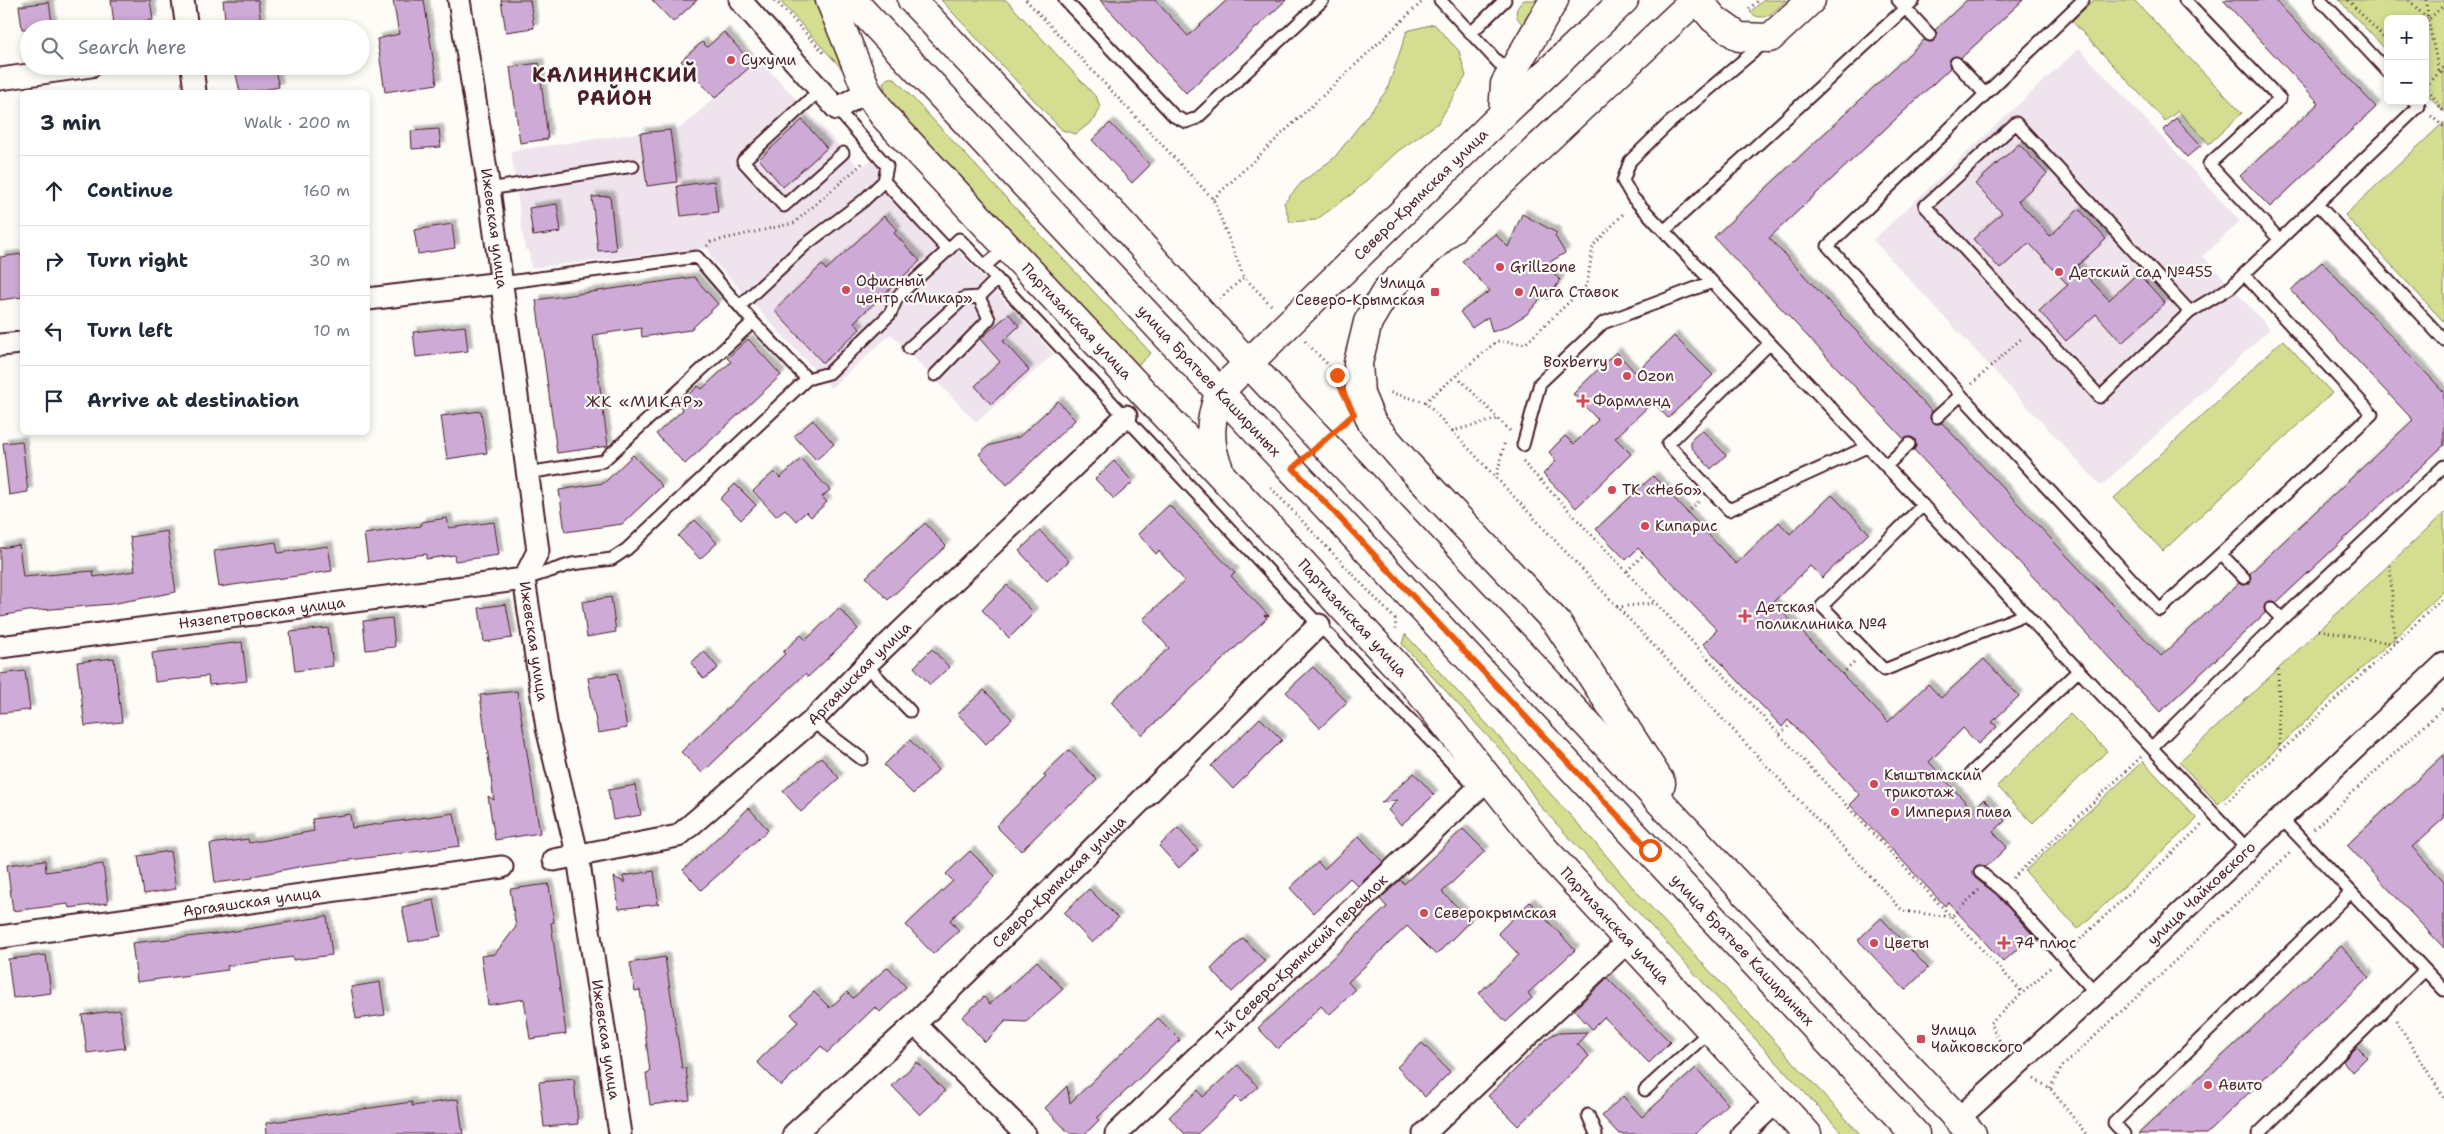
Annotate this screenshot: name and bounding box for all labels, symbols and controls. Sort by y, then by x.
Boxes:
map controls [2384,15,2429,105]
button: + [2384,15,2429,60]
search box [20,20,370,75]
icon: search [38,34,66,62]
text: Search here [78,35,187,60]
place label: Сухуми [741,50,797,70]
marker: Сухуми [725,54,737,66]
button: − [2384,60,2429,105]
district label: КАЛИНИНСКИЙ РАЙОН [532,61,698,111]
text: 3 min [40,109,101,137]
text: Walk · 200 m [244,112,350,133]
street label: Северо-Крымская улица [1349,124,1493,265]
street label: Ижевская улица [476,167,512,290]
icon: ahead [40,177,68,205]
text: Continue [87,178,173,203]
text: 160 m [303,180,350,201]
icon: right [40,247,68,275]
text: Turn right [87,248,188,273]
text: 30 m [309,250,350,271]
place label: Grillzone [1510,257,1576,277]
street label: Партизанская улица [1017,259,1137,384]
marker: Grillzone [1494,261,1506,273]
place label: Детский сад №455 [2069,262,2213,282]
marker: Детский сад №455 [2053,266,2065,278]
place label: Офисный центр «Микар» [856,271,972,308]
place label: Улица Северо-Крымская [1295,273,1426,310]
place label: Лига Ставок [1529,282,1619,302]
marker: Офисный центр «Микар» [840,284,852,296]
marker: Улица Северо-Крымская [1429,286,1441,298]
marker: Лига Ставок [1513,286,1525,298]
street label: улица Братьев Кашириных [1133,300,1285,461]
icon: left [40,317,68,345]
text: Turn left [87,318,173,343]
text: 10 m [313,320,350,341]
place label: Boxberry [1543,352,1608,372]
marker: Boxberry [1612,356,1624,368]
route end [1326,364,1349,387]
place label: Ozon [1637,366,1674,386]
marker: Ozon [1621,370,1633,382]
icon: arrive [40,387,68,415]
text: Arrive at destination [87,388,299,413]
district label: ЖК «МИКАР» [586,391,704,412]
place label: Фармленд [1593,391,1671,411]
marker: Фармленд [1577,395,1589,407]
place label: ТК «Небо» [1622,480,1702,500]
marker: ТК «Небо» [1606,484,1618,496]
place label: Кипарис [1655,516,1717,536]
marker: Кипарис [1639,520,1651,532]
street label: Партизанская улица [1293,555,1412,681]
street label: Ижевская улица [514,580,553,703]
street label: Нязепетровская улица [177,592,347,634]
place label: Детская поликлиника №4 [1756,597,1887,634]
marker: Детская поликлиника №4 [1738,609,1752,623]
street label: Аргаяшская улица [803,617,916,730]
place label: Кыштымский трикотаж [1884,765,1982,802]
marker: Кыштымский трикотаж [1868,778,1880,790]
place label: Империя пива [1905,802,2012,822]
marker: Империя пива [1889,806,1901,818]
street label: Северо-Крымская улица [988,811,1131,952]
street label: улица Чайковского [2143,837,2260,949]
route start [1639,839,1662,862]
street label: Партизанская улица [1556,863,1675,989]
street label: 1-й Северо-Крымский переулок [1210,870,1392,1045]
street label: улица Братьев Кашириных [1666,870,1819,1030]
street label: Аргаяшская улица [181,882,322,921]
place label: Северокрымская [1434,903,1557,923]
marker: Северокрымская [1418,907,1430,919]
place label: Цветы [1884,933,1929,953]
place label: 74 плюс [2014,933,2077,953]
marker: Цветы [1868,937,1880,949]
marker: 74 плюс [1998,937,2010,949]
street label: Ижевская улица [587,978,625,1102]
place label: Улица Чайковского [1931,1020,2023,1057]
marker: Улица Чайковского [1915,1033,1927,1045]
place label: Авито [2218,1075,2262,1095]
marker: Авито [2202,1079,2214,1091]

